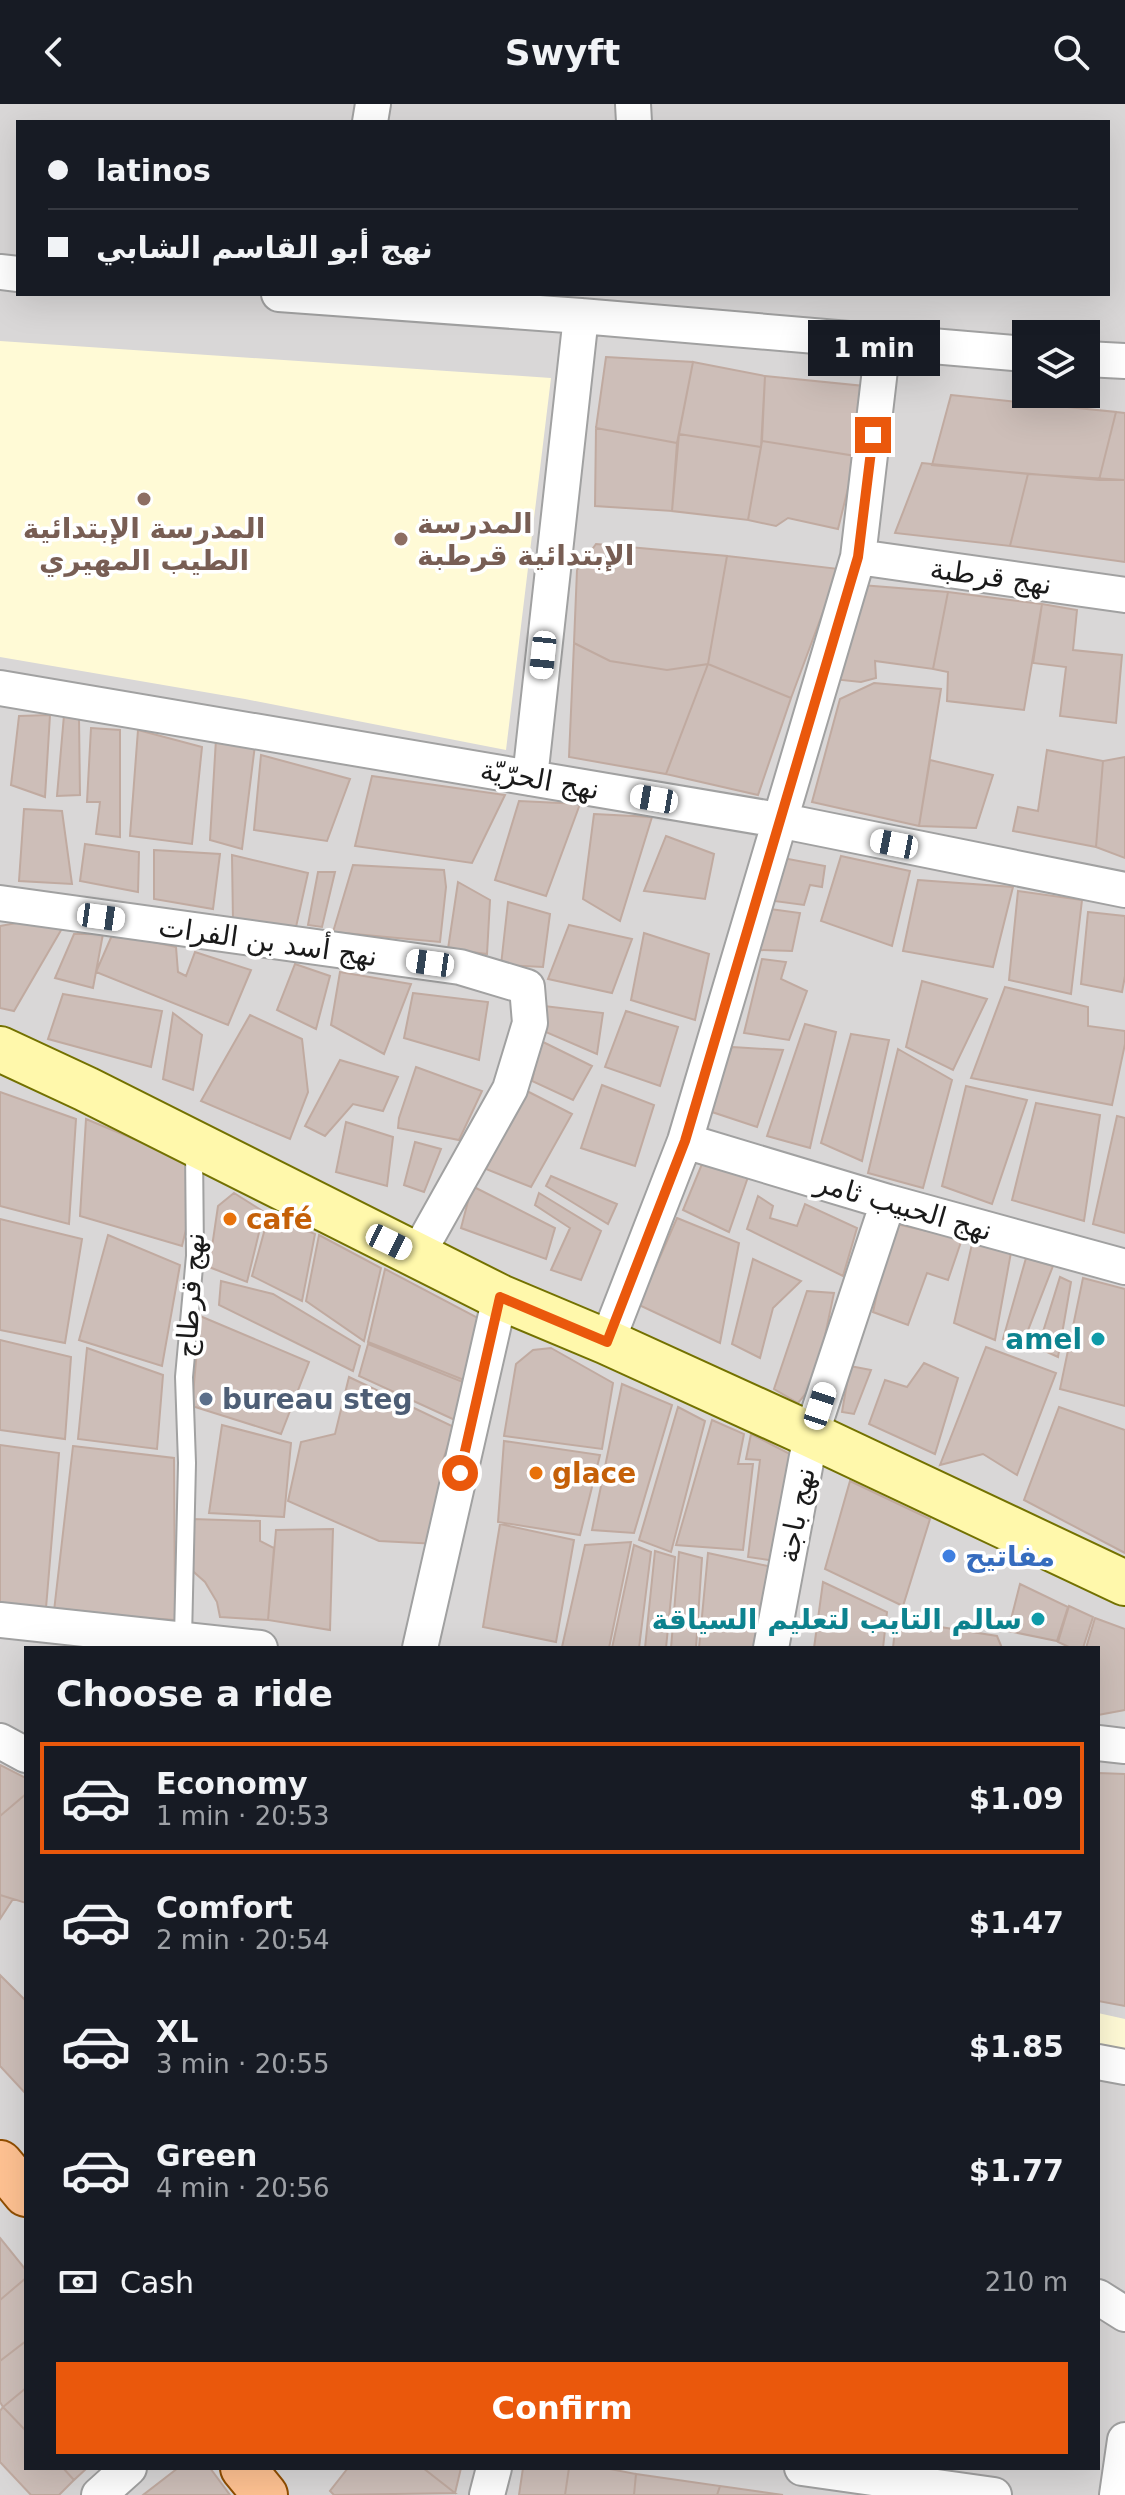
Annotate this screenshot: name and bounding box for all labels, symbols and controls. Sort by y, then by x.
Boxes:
icon: back [32,30,76,74]
icon: search [1049,30,1093,74]
text: Swyft [505,32,620,73]
text: latinos [96,153,211,188]
text: نهج أبو القاسم الشابي [96,230,433,265]
callout: 1 min [807,319,939,375]
map controls [1012,320,1100,408]
button: layers [1012,320,1100,408]
text: 1 min [833,333,915,363]
route end [855,417,891,453]
marker: المدرسة الإبتدائية الطيب المهيري [135,490,153,508]
place label: المدرسة الإبتدائية قرطبة [417,507,634,572]
place label: المدرسة الإبتدائية الطيب المهيري [23,512,265,577]
marker: المدرسة الإبتدائية قرطبة [392,530,410,548]
street label: نهج قرطبة [928,552,1054,601]
car [529,630,557,680]
street label: نهج الحرّيّة [478,753,602,806]
car [628,783,680,815]
car [868,828,920,860]
car [76,902,126,932]
street label: نهج أسد بن الفرات [156,907,380,973]
car [405,948,455,978]
street label: نهج الحبيب ثامر [810,1165,996,1247]
place label: café [246,1203,313,1236]
marker: café [221,1210,239,1228]
car [362,1221,416,1263]
street label: نهج قرطاج [170,1231,212,1359]
place label: amel [1005,1323,1082,1356]
marker: amel [1089,1330,1107,1348]
car [801,1379,839,1433]
place label: bureau steg [222,1383,412,1416]
marker: bureau steg [197,1390,215,1408]
route start [442,1455,478,1491]
place label: glace [552,1457,636,1490]
marker: glace [527,1464,545,1482]
street label: نهج باجة [771,1465,822,1566]
place label: مفاتيح [965,1540,1055,1573]
marker: مفاتيح [940,1547,958,1565]
place label: سالم التايب لتعليم السياقة [652,1603,1022,1636]
marker: سالم التايب لتعليم السياقة [1029,1610,1047,1628]
text: Choose a ride [56,1673,333,1714]
icon: car [60,1762,132,1834]
text: Economy [156,1766,308,1801]
text: $1.09 [969,1781,1064,1816]
text: 1 min · 20:53 [156,1801,330,1831]
icon: car [60,1886,132,1958]
text: Comfort [156,1890,293,1925]
text: $1.47 [969,1905,1064,1940]
text: 2 min · 20:54 [156,1925,330,1955]
icon: car [60,2010,132,2082]
text: XL [156,2014,198,2049]
text: $1.85 [969,2029,1064,2064]
text: 3 min · 20:55 [156,2049,330,2079]
icon: car [60,2134,132,2206]
text: Green [156,2138,257,2173]
text: $1.77 [969,2153,1064,2188]
text: 4 min · 20:56 [156,2173,330,2203]
icon: cash [56,2260,100,2304]
text: Cash [120,2265,194,2300]
text: 210 m [985,2267,1068,2297]
button: Confirm [56,2362,1068,2454]

